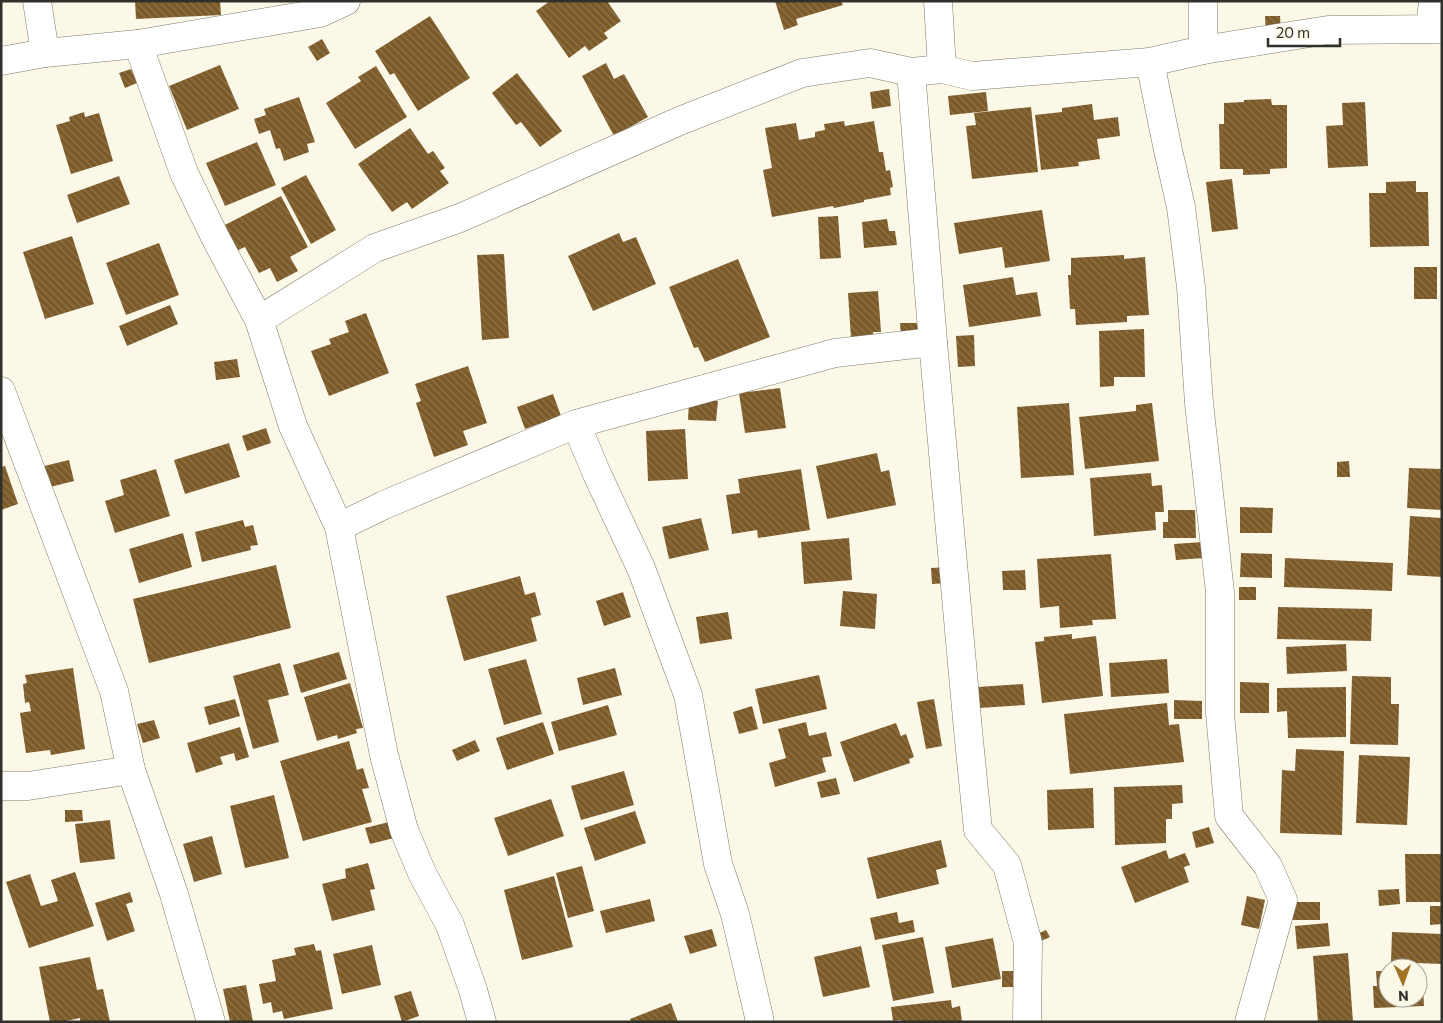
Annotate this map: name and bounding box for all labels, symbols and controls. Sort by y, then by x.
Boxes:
scale bar [1268,15,1340,47]
text: 20 m [1276,23,1310,41]
north arrow [1378,958,1428,1008]
text: N [1398,988,1409,1005]

